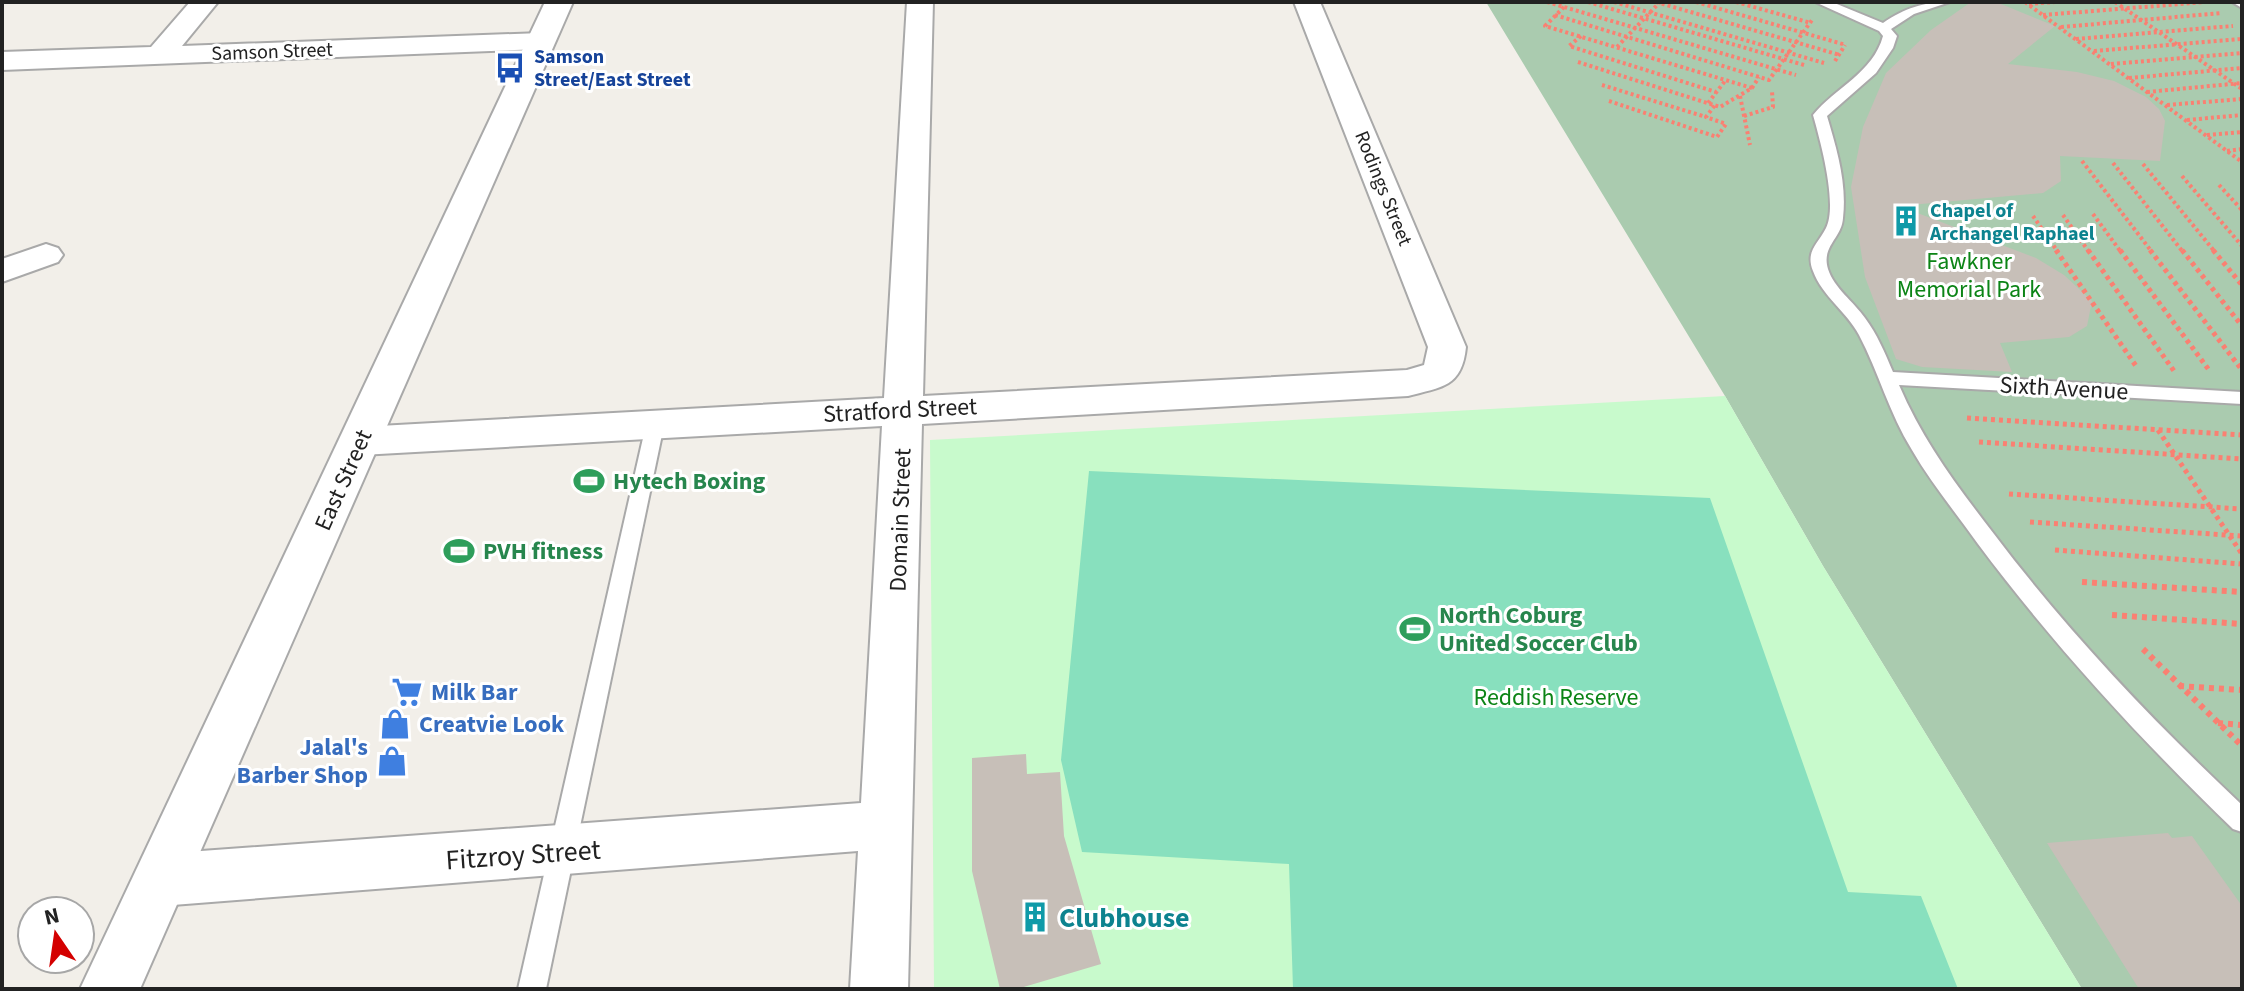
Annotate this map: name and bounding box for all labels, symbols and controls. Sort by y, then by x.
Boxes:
street label: Samson Street [211,36,334,68]
place label: Samson Street/East Street [534,43,691,94]
bus stop icon: Samson Street/East Street [493,51,527,85]
street label: Rodings Street [1347,127,1419,250]
place label: Chapel of Archangel Raphael [1929,197,2095,248]
building icon: Chapel of Archangel Raphael [1889,204,1923,238]
park label: Fawkner Memorial Park [1897,244,2041,307]
street label: Sixth Avenue [1999,368,2129,409]
street label: Stratford Street [822,389,978,432]
street label: East Street [306,424,381,536]
street label: Domain Street [881,448,920,592]
sports icon: Hytech Boxing [572,464,606,498]
place label: Hytech Boxing [613,464,765,499]
sports icon: PVH fitness [442,534,476,568]
place label: PVH fitness [483,534,603,569]
place label: North Coburg United Soccer Club [1439,598,1638,661]
sports icon: North Coburg United Soccer Club [1398,612,1432,646]
supermarket icon: Milk Bar [390,675,424,709]
place label: Milk Bar [431,675,518,710]
park label: Reddish Reserve [1473,680,1639,715]
shop icon: Creatvie Look [378,707,412,741]
place label: Creatvie Look [419,707,565,742]
place label: Jalal's Barber Shop [237,730,368,793]
shop icon: Jalal's Barber Shop [375,744,409,778]
street label: Fitzroy Street [444,830,603,880]
north arrow [16,895,96,975]
place label: Clubhouse [1059,898,1190,938]
text: N [41,899,62,934]
building icon: Clubhouse [1018,900,1052,934]

